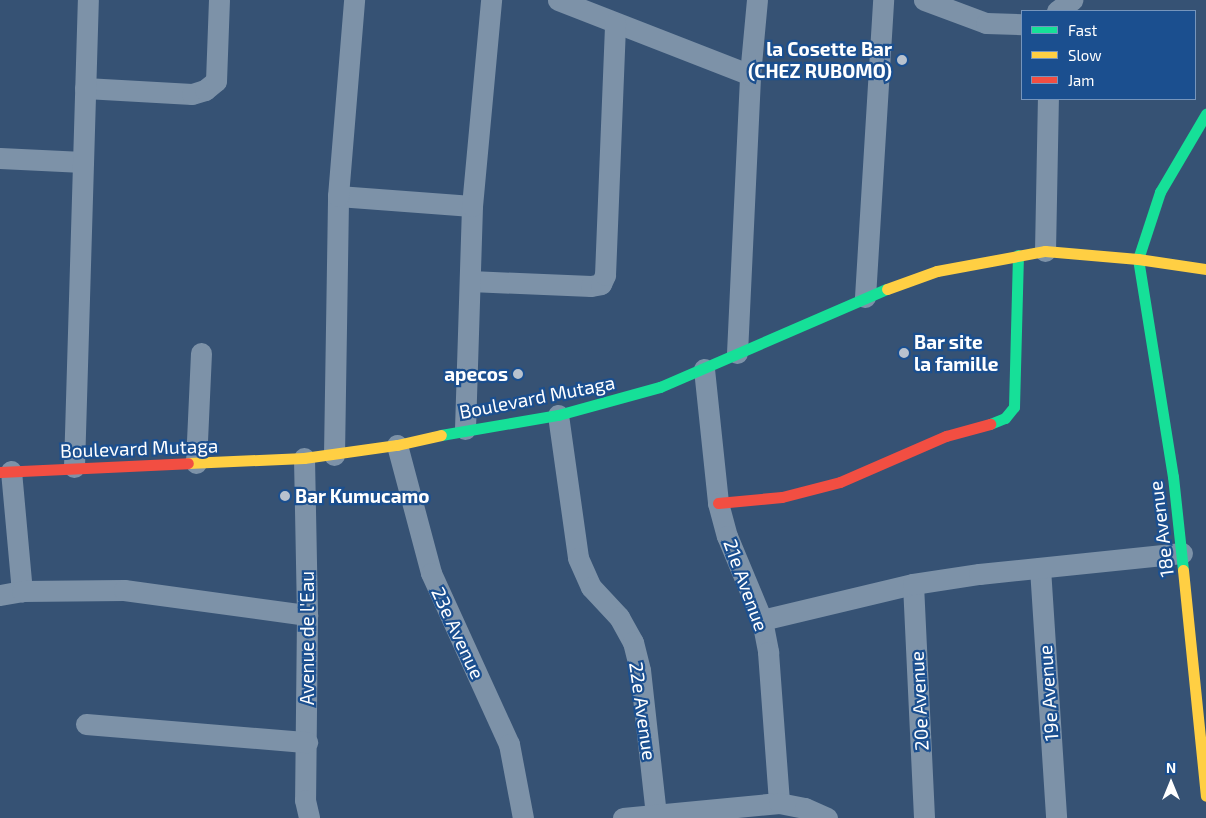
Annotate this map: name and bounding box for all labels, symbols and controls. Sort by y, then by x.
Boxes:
legend [1021,10,1196,100]
text: Fast [1068,21,1097,39]
place label: la Cosette Bar (CHEZ RUBOMO) [748,38,892,82]
text: Slow [1068,46,1102,64]
marker: la Cosette Bar (CHEZ RUBOMO) [896,54,908,66]
text: Jam [1068,71,1094,89]
place label: Bar site la famille [914,331,999,375]
marker: Bar site la famille [898,347,910,359]
place label: apecos [444,363,508,385]
marker: apecos [512,368,524,380]
street label: Boulevard Mutaga [457,371,617,423]
street label: Boulevard Mutaga [60,434,218,462]
street label: 18e Avenue [1144,479,1178,579]
place label: Bar Kumucamo [295,485,430,507]
marker: Bar Kumucamo [279,490,291,502]
street label: 21e Avenue [719,536,773,634]
street label: Avenue de l'Eau [296,571,318,705]
street label: 23e Avenue [427,583,489,683]
street label: 19e Avenue [1033,644,1063,742]
street label: 20e Avenue [905,650,933,752]
street label: 22e Avenue [625,660,661,762]
north arrow [1146,758,1196,808]
text: N [1166,759,1176,776]

